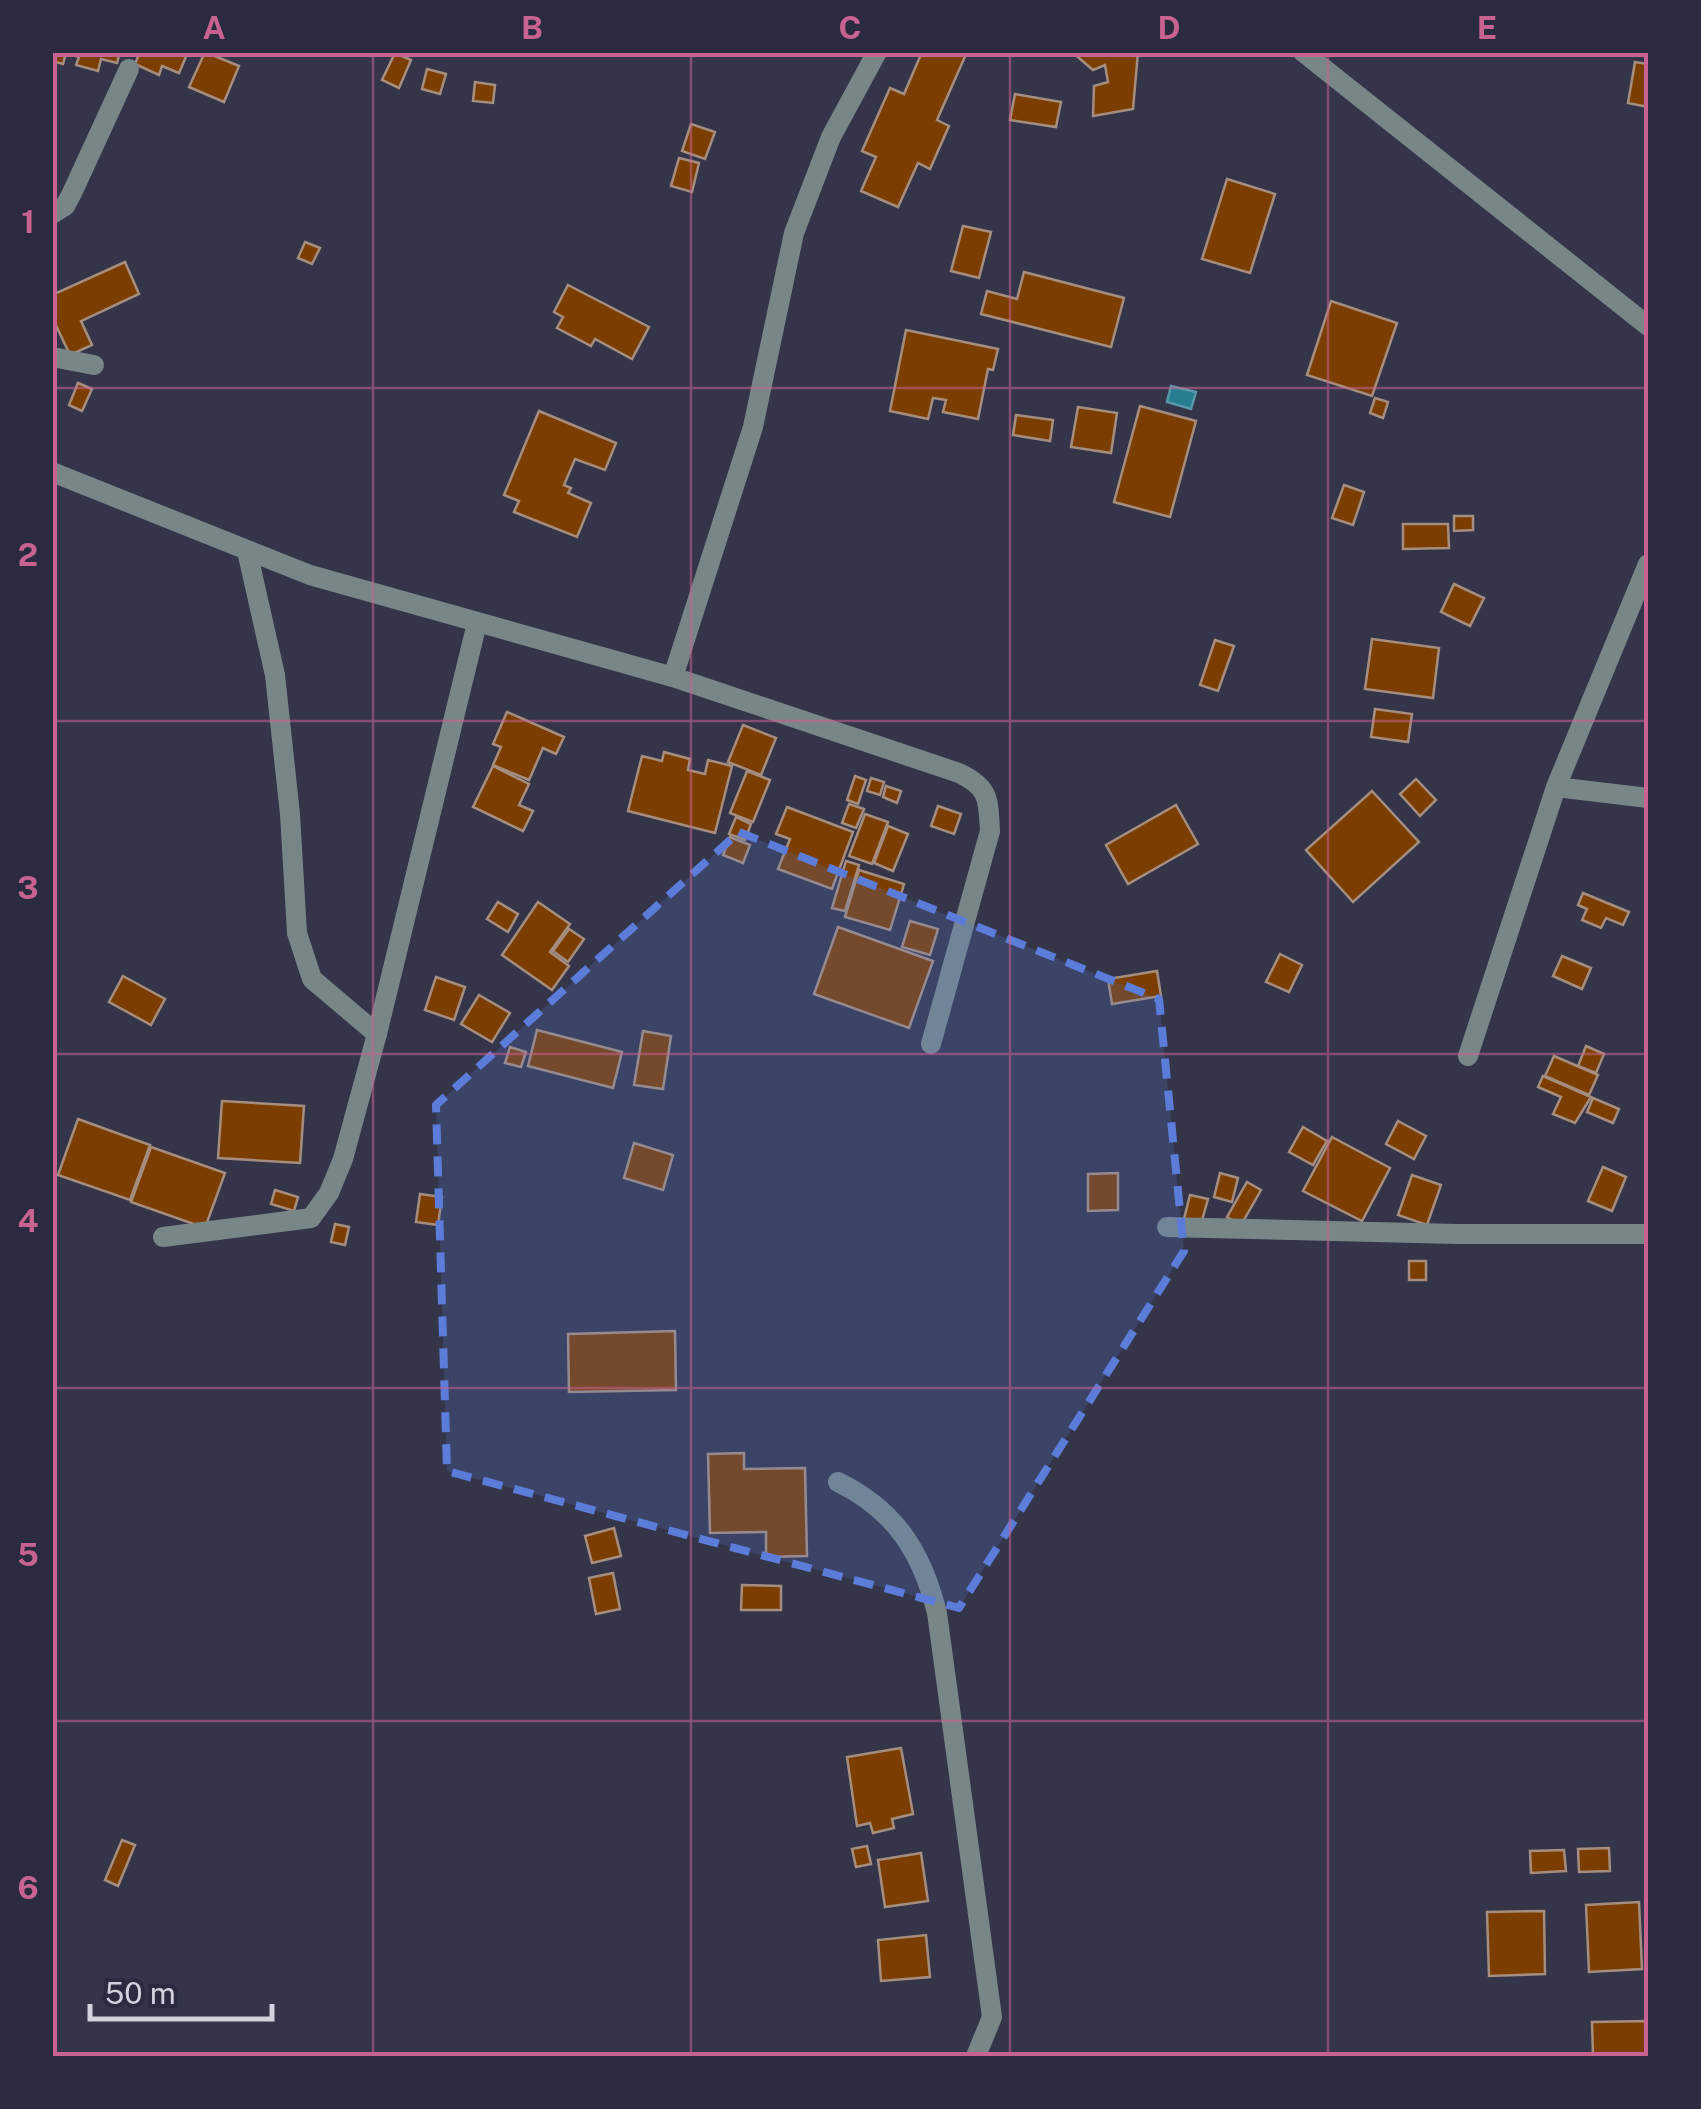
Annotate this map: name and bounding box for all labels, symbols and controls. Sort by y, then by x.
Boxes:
text: A [202,9,226,46]
text: B [521,9,543,46]
text: C [839,9,861,46]
text: D [1157,9,1181,46]
text: E [1477,9,1497,46]
text: 1 [21,203,35,240]
text: 2 [18,536,38,573]
text: 3 [17,869,39,906]
text: 4 [18,1202,39,1239]
text: 5 [17,1536,39,1573]
text: 6 [17,1869,39,1906]
scale bar [90,1959,272,2021]
text: 50 m [105,1975,176,2011]

